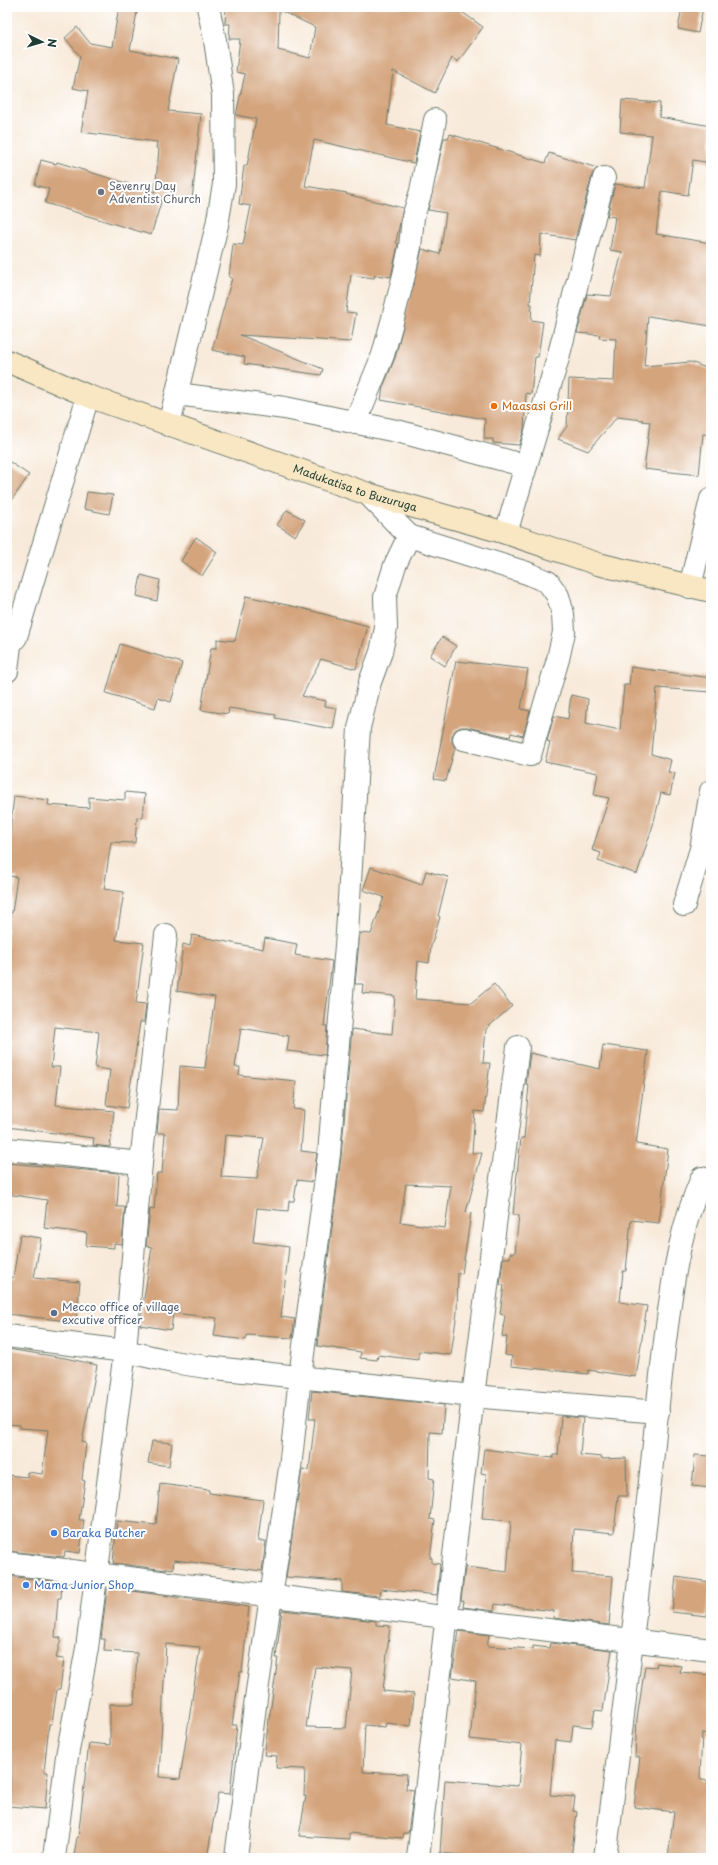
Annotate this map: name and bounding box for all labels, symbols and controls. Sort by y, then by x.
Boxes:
north arrow [22,22,62,62]
text: N [44,38,61,48]
place label: Sevenry Day Adventist Church [109,177,201,207]
marker: Sevenry Day Adventist Church [96,187,106,197]
place label: Maasasi Grill [502,397,572,414]
marker: Maasasi Grill [489,401,499,411]
street label: Madukatisa to Buzuruga [291,459,420,516]
place label: Mecco office of village excutive officer [62,1298,180,1328]
marker: Mecco office of village excutive officer [49,1308,59,1318]
place label: Baraka Butcher [62,1524,146,1541]
marker: Baraka Butcher [49,1528,59,1538]
place label: Mama Junior Shop [34,1576,134,1593]
marker: Mama Junior Shop [21,1580,31,1590]

